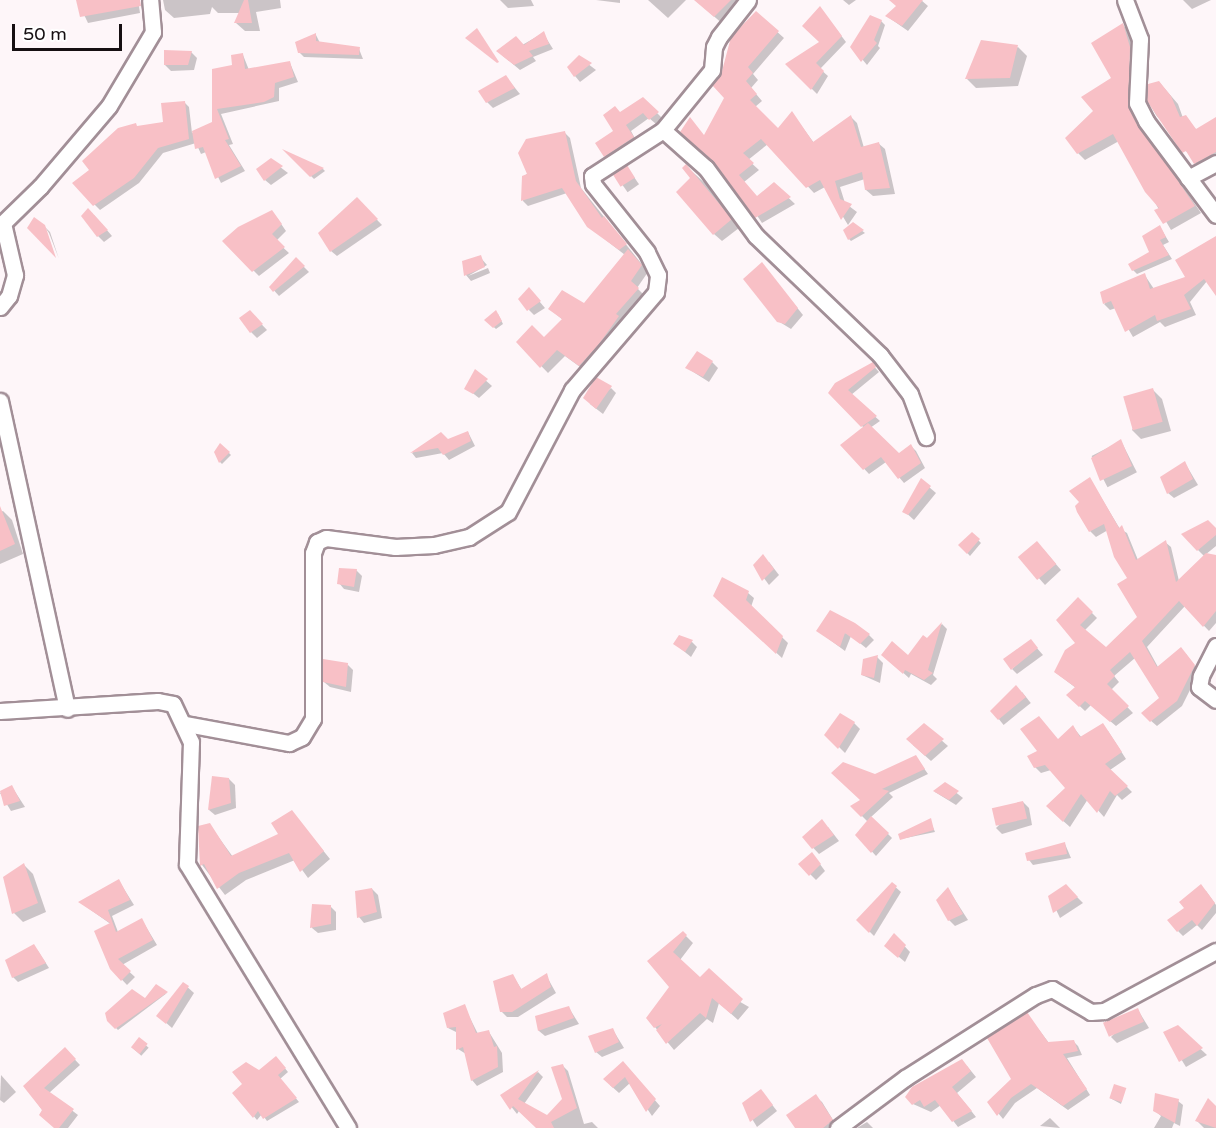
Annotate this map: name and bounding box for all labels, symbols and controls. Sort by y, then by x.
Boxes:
scale bar [15,12,124,50]
text: 50 m [23,23,67,45]

